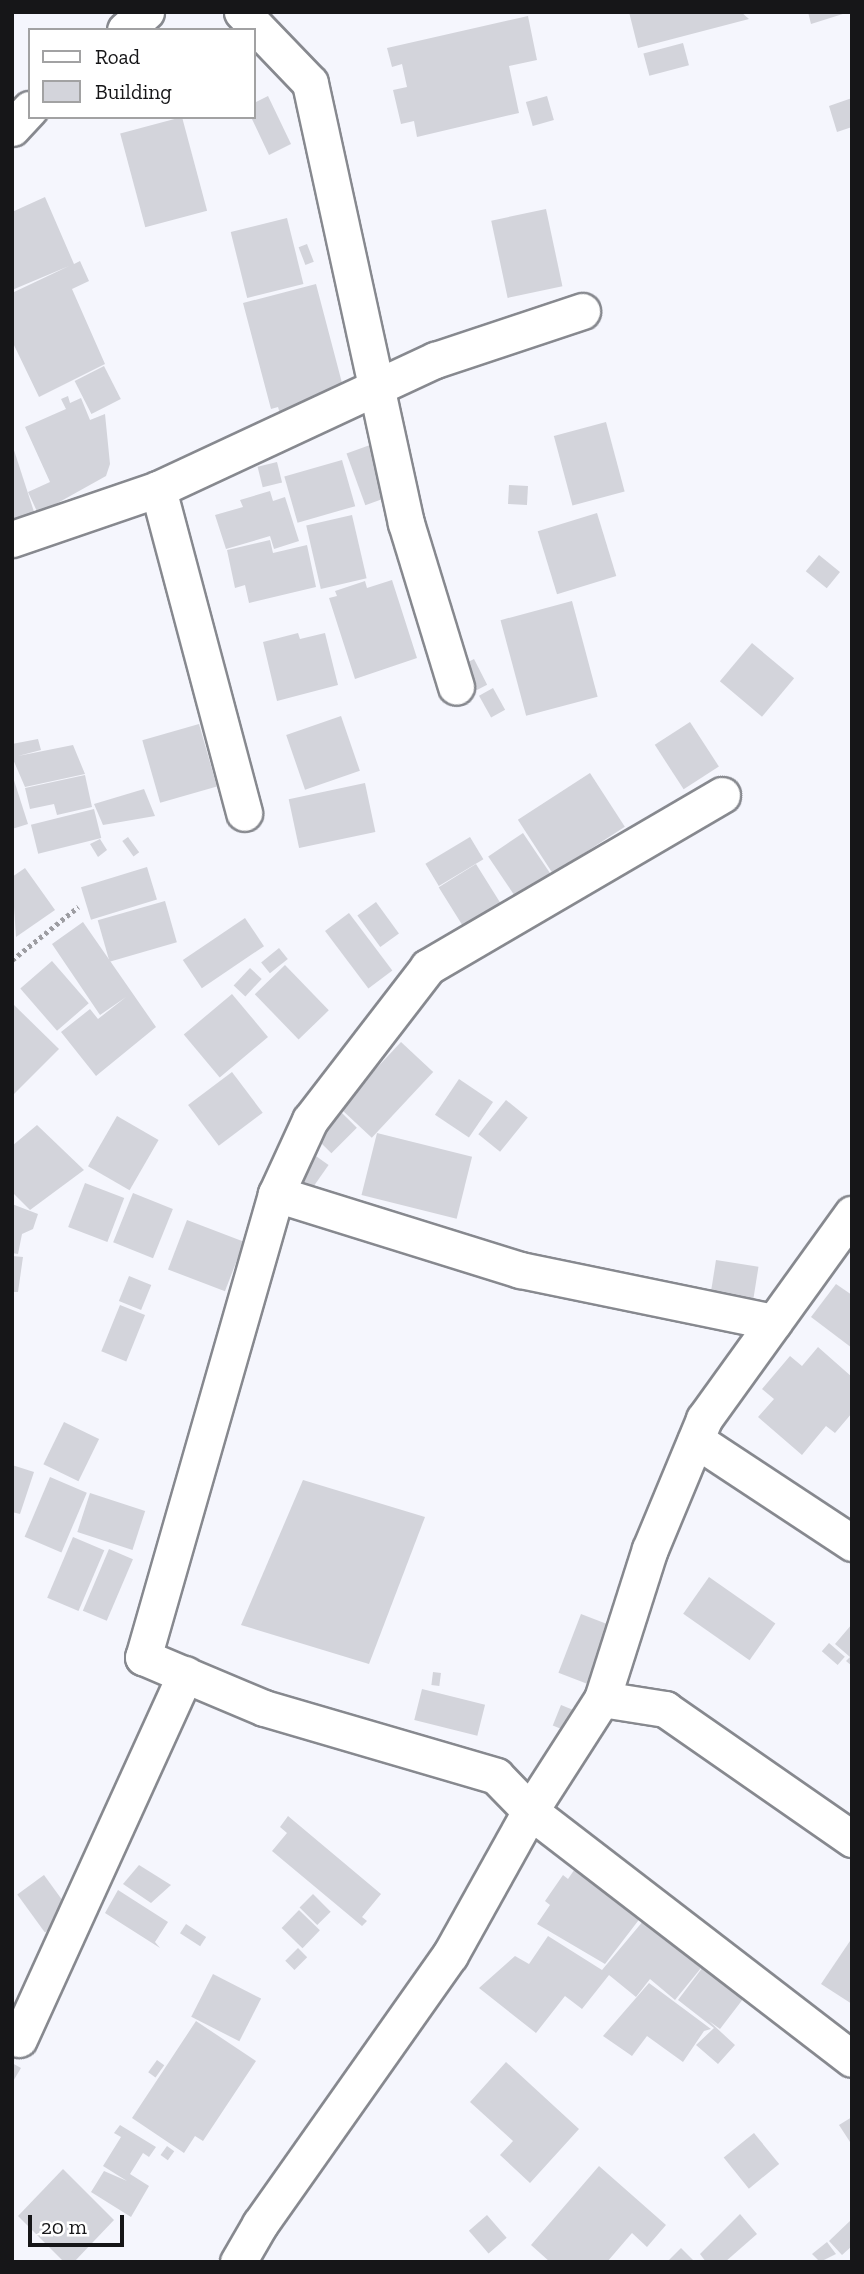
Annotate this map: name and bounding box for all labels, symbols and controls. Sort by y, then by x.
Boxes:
legend [28,28,256,119]
text: Road [95,44,140,69]
text: Building [95,79,172,104]
scale bar [32,2200,128,2244]
text: 20 m [41,2214,87,2239]

